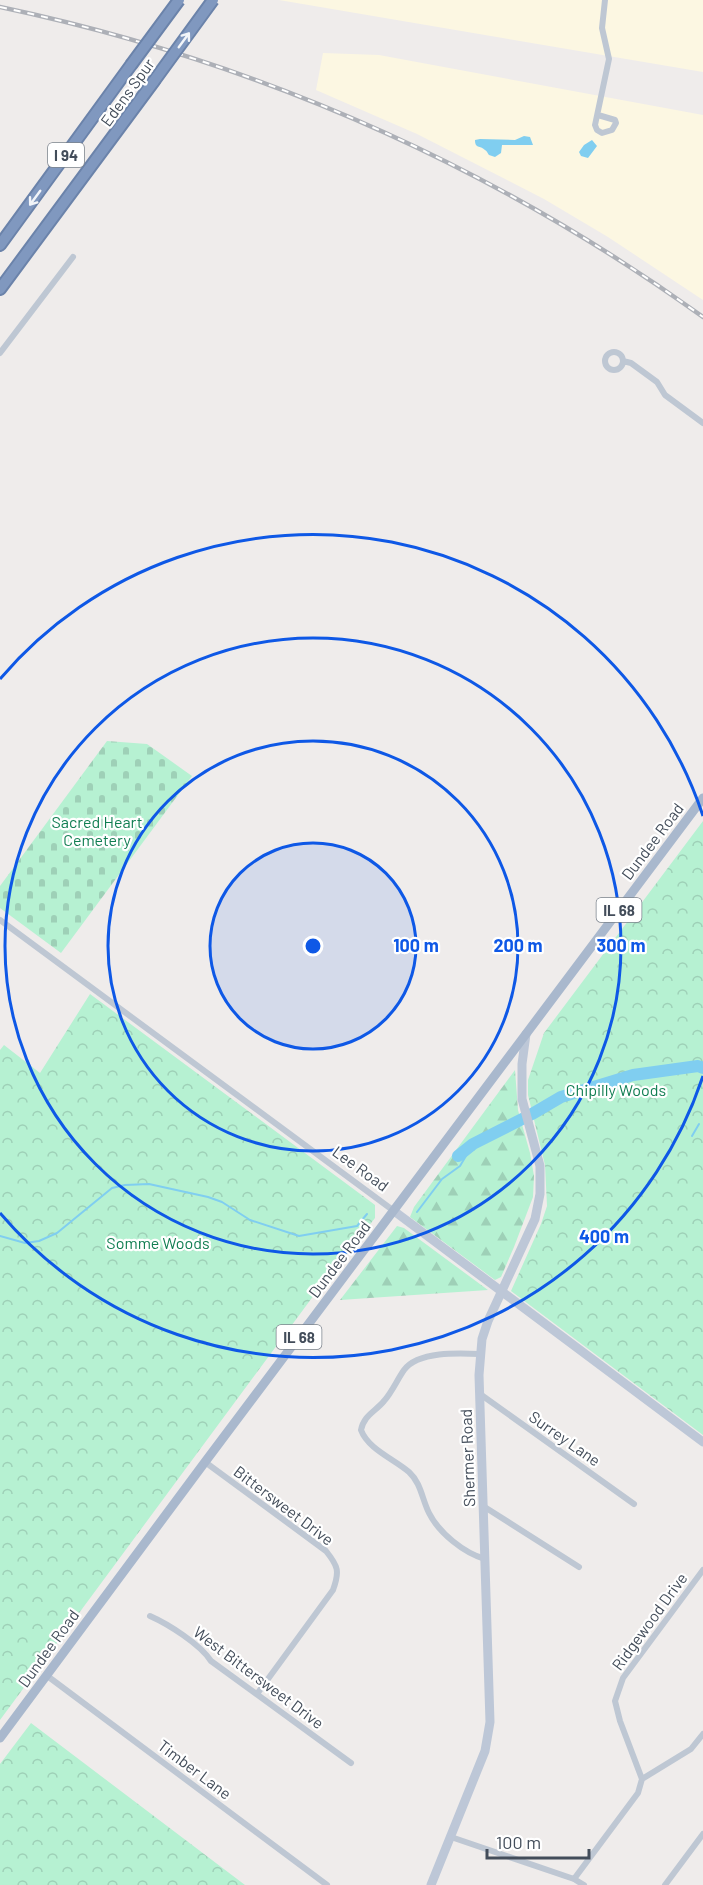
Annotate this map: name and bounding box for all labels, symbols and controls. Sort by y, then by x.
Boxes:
one-way arrow [177,33,190,49]
street label: Edens Spur [96,54,158,130]
road number: I 94 [48,143,84,167]
one-way arrow [29,189,41,205]
street label: Dundee Road [617,799,687,883]
park label: Sacred Heart Cemetery [52,812,142,849]
road number: IL 68 [596,898,642,922]
text: 100 m [393,934,439,956]
text: 200 m [493,934,543,956]
text: 300 m [597,934,645,956]
centre of rings [303,936,323,956]
park label: Chipilly Woods [566,1080,666,1099]
street label: Lee Road [329,1141,393,1195]
street label: Dundee Road [304,1217,374,1301]
text: 400 m [579,1225,629,1247]
park label: Somme Woods [106,1233,210,1252]
road number: IL 68 [276,1325,322,1349]
street label: Surrey Lane [526,1406,604,1470]
street label: Shermer Road [456,1409,478,1507]
street label: Bittersweet Drive [230,1461,338,1549]
street label: Ridgewood Drive [607,1569,691,1673]
street label: Dundee Road [14,1606,82,1690]
street label: West Bittersweet Drive [190,1622,328,1732]
street label: Timber Lane [155,1735,235,1803]
scale bar [487,1822,589,1860]
text: 100 m [496,1831,541,1853]

